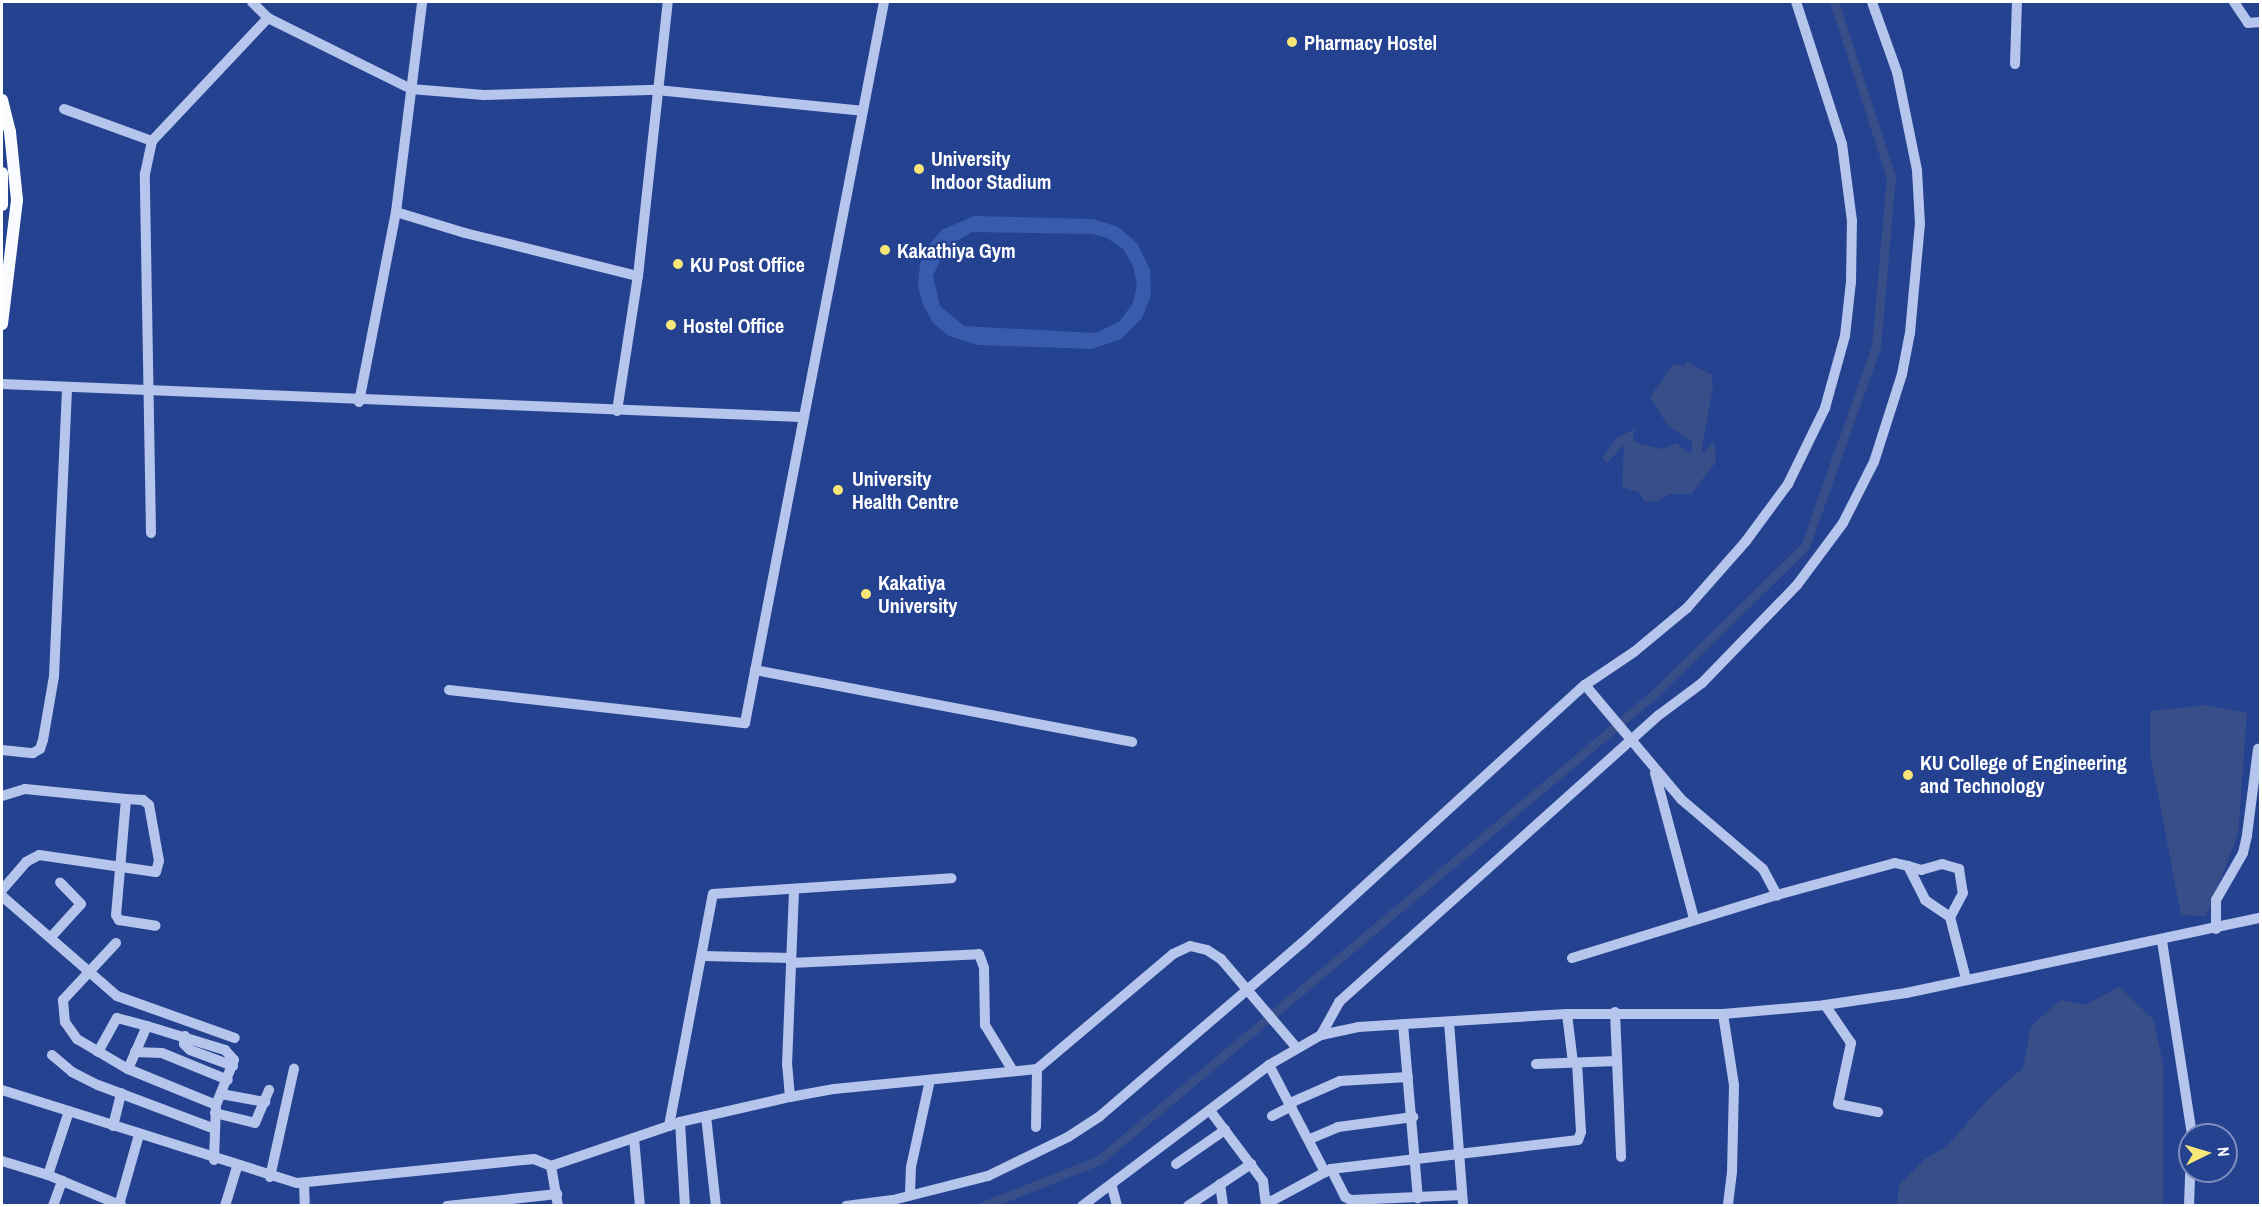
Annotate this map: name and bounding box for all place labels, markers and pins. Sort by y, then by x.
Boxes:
place label: Pharmacy Hostel [1304,30,1437,54]
marker: Pharmacy Hostel [1285,35,1299,49]
place label: University Indoor Stadium [931,146,1051,193]
marker: University Indoor Stadium [912,162,926,176]
place label: Kakathiya Gym [897,238,1015,262]
marker: Kakathiya Gym [878,243,892,257]
place label: KU Post Office [690,252,805,276]
marker: KU Post Office [671,257,685,271]
place label: Hostel Office [683,313,784,337]
marker: Hostel Office [664,318,678,332]
place label: University Health Centre [852,466,959,513]
marker: University Health Centre [829,481,847,499]
place label: Kakatiya University [878,570,957,617]
marker: Kakatiya University [859,587,873,601]
place label: KU College of Engineering and Technology [1920,751,2127,798]
marker: KU College of Engineering and Technology [1901,768,1915,782]

